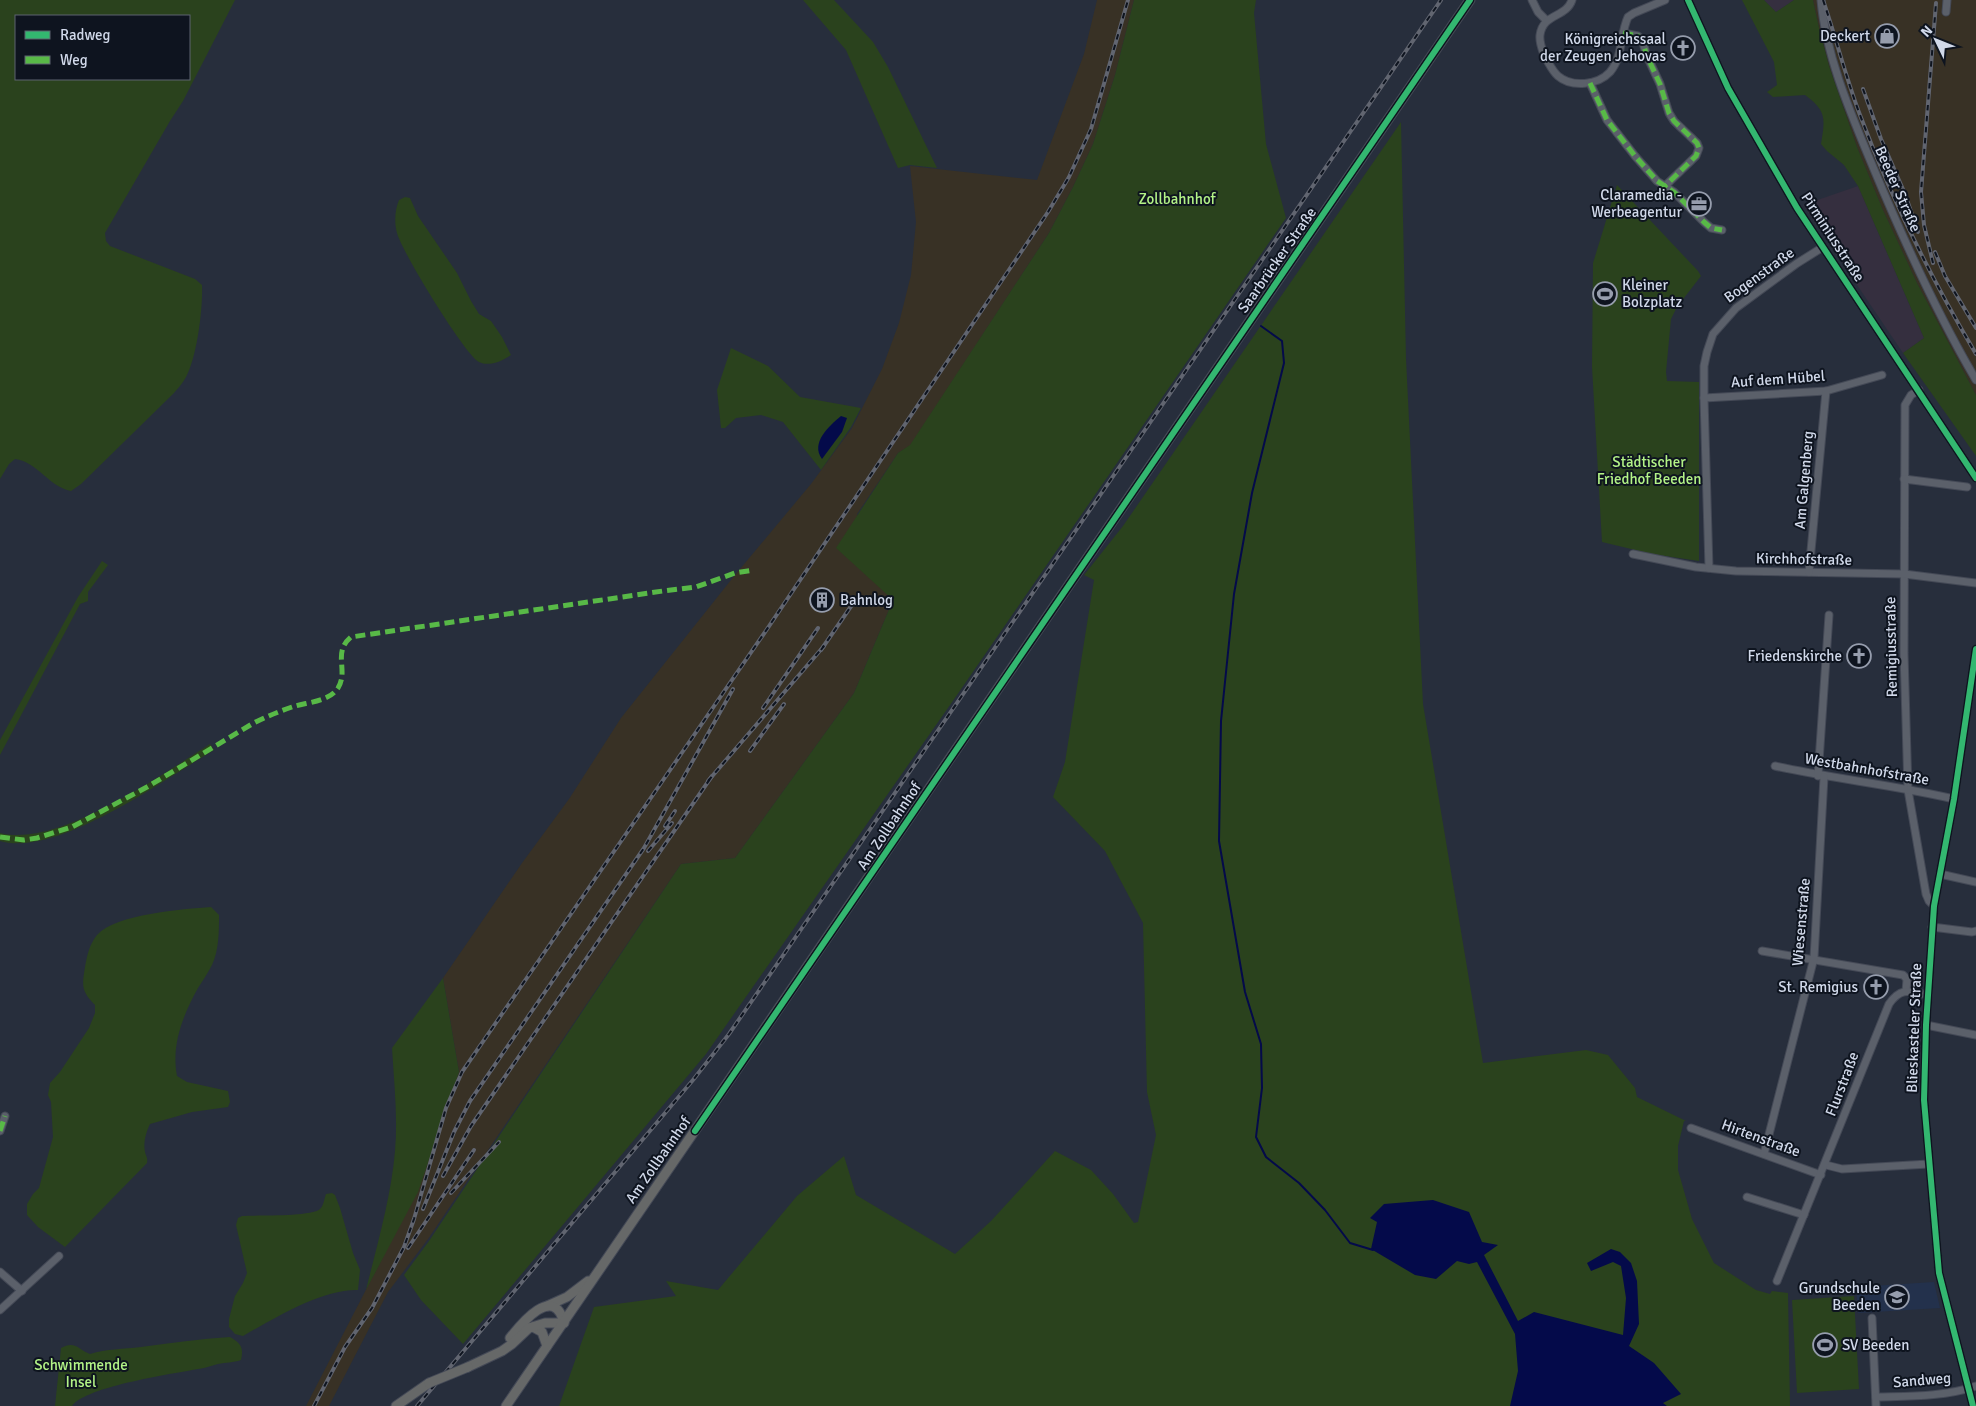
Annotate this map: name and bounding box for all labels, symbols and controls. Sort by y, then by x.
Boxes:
legend [15,15,190,80]
north arrow [1911,15,1961,65]
text: N [1917,22,1936,41]
shop icon: Deckert [1874,23,1900,49]
text: Radweg [60,26,111,44]
place label: Deckert [1820,27,1870,45]
place label: Königreichssaal der Zeugen Jehovas [1540,30,1666,65]
church icon: Königreichssaal der Zeugen Jehovas [1670,35,1696,61]
text: Weg [60,51,88,69]
street label: Beeder Straße [1871,143,1925,235]
place label: Claramedia - Werbeagentur [1591,186,1682,221]
street label: Pirminiusstraße [1797,189,1869,285]
park label: Zollbahnhof [1138,190,1217,208]
office icon: Claramedia - Werbeagentur [1686,191,1712,217]
street label: Saarbrücker Straße [1234,204,1320,316]
street label: Bogenstraße [1720,244,1798,306]
place label: Kleiner Bolzplatz [1622,276,1683,311]
sports icon: Kleiner Bolzplatz [1592,281,1618,307]
street label: Auf dem Hübel [1730,367,1826,391]
street label: Am Galgenberg [1791,430,1817,530]
park label: Städtischer Friedhof Beeden [1597,453,1701,488]
street label: Kirchhofstraße [1756,549,1852,569]
building icon: Bahnlog [809,587,835,613]
place label: Bahnlog [840,591,893,609]
street label: Remigiusstraße [1881,596,1901,698]
church icon: Friedenskirche [1846,643,1872,669]
place label: Friedenskirche [1747,647,1842,665]
street label: Westbahnhofstraße [1803,749,1931,789]
street label: Am Zollbahnhof [853,778,925,873]
street label: Wiesenstraße [1788,877,1814,967]
street label: Blieskasteler Straße [1903,963,1925,1093]
church icon: St. Remigius [1863,974,1889,1000]
place label: St. Remigius [1778,978,1858,996]
street label: Flurstraße [1821,1049,1863,1119]
street label: Am Zollbahnhof [621,1112,695,1207]
street label: Hirtenstraße [1719,1115,1803,1161]
place label: Grundschule Beeden [1799,1279,1880,1314]
school or university icon: Grundschule Beeden [1884,1284,1910,1310]
sports icon: SV Beeden [1812,1332,1838,1358]
place label: SV Beeden [1842,1336,1909,1354]
park label: Schwimmende Insel [34,1356,128,1391]
street label: Sandweg [1892,1368,1952,1391]

